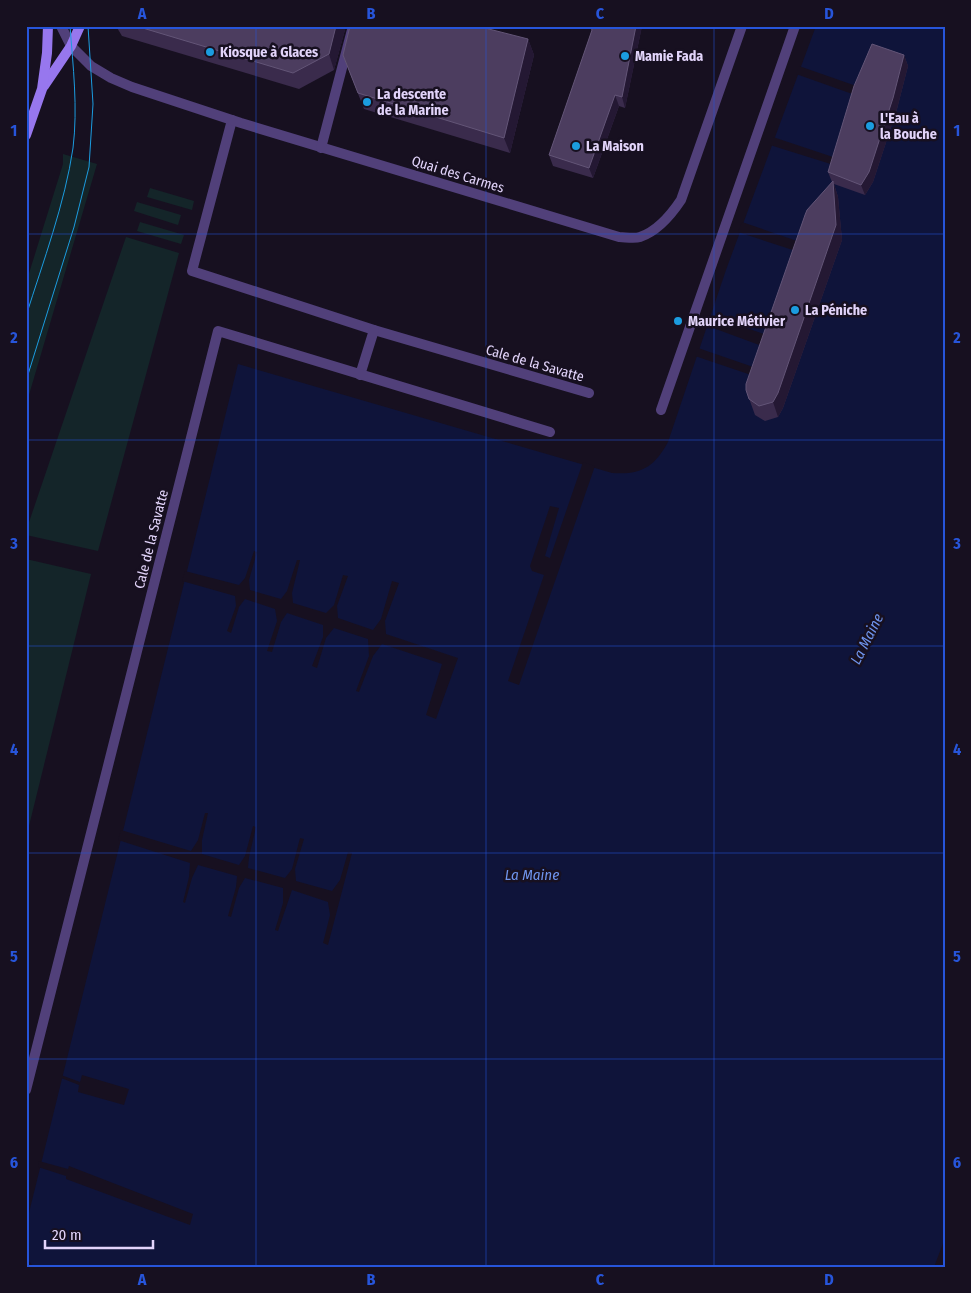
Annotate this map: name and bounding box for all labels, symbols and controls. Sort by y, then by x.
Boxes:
text: A [137,4,147,23]
text: B [367,4,376,23]
text: C [596,4,605,23]
text: D [824,4,834,23]
place label: Kiosque à Glaces [220,44,318,61]
marker: Kiosque à Glaces [204,46,216,58]
place label: Mamie Fada [635,48,703,65]
marker: Mamie Fada [619,50,631,62]
place label: La descente de la Marine [377,86,448,119]
marker: La descente de la Marine [361,96,373,108]
place label: L'Eau à la Bouche [880,110,937,143]
marker: L'Eau à la Bouche [864,120,876,132]
text: 1 [11,121,17,140]
text: 1 [954,121,960,140]
place label: La Maison [586,138,644,155]
marker: La Maison [570,140,582,152]
street label: Quai des Carmes [410,152,506,197]
place label: La Péniche [805,302,867,319]
marker: La Péniche [789,304,801,316]
place label: Maurice Métivier [688,313,786,330]
marker: Maurice Métivier [672,315,684,327]
text: 2 [9,328,18,347]
text: 2 [952,328,961,347]
street label: Cale de la Savatte [484,341,586,386]
street label: Cale de la Savatte [131,488,172,590]
text: 3 [9,534,18,553]
text: 3 [952,534,961,553]
water label: La Maine [847,611,887,667]
text: 4 [10,740,18,759]
text: 4 [953,740,961,759]
water label: La Maine [505,866,559,884]
text: 5 [10,947,18,966]
text: 5 [953,947,961,966]
text: 6 [10,1153,18,1172]
text: 6 [953,1153,961,1172]
scale bar [45,1218,152,1250]
text: 20 m [52,1226,82,1244]
text: A [137,1270,147,1289]
text: B [367,1270,376,1289]
text: C [596,1270,605,1289]
text: D [824,1270,834,1289]

